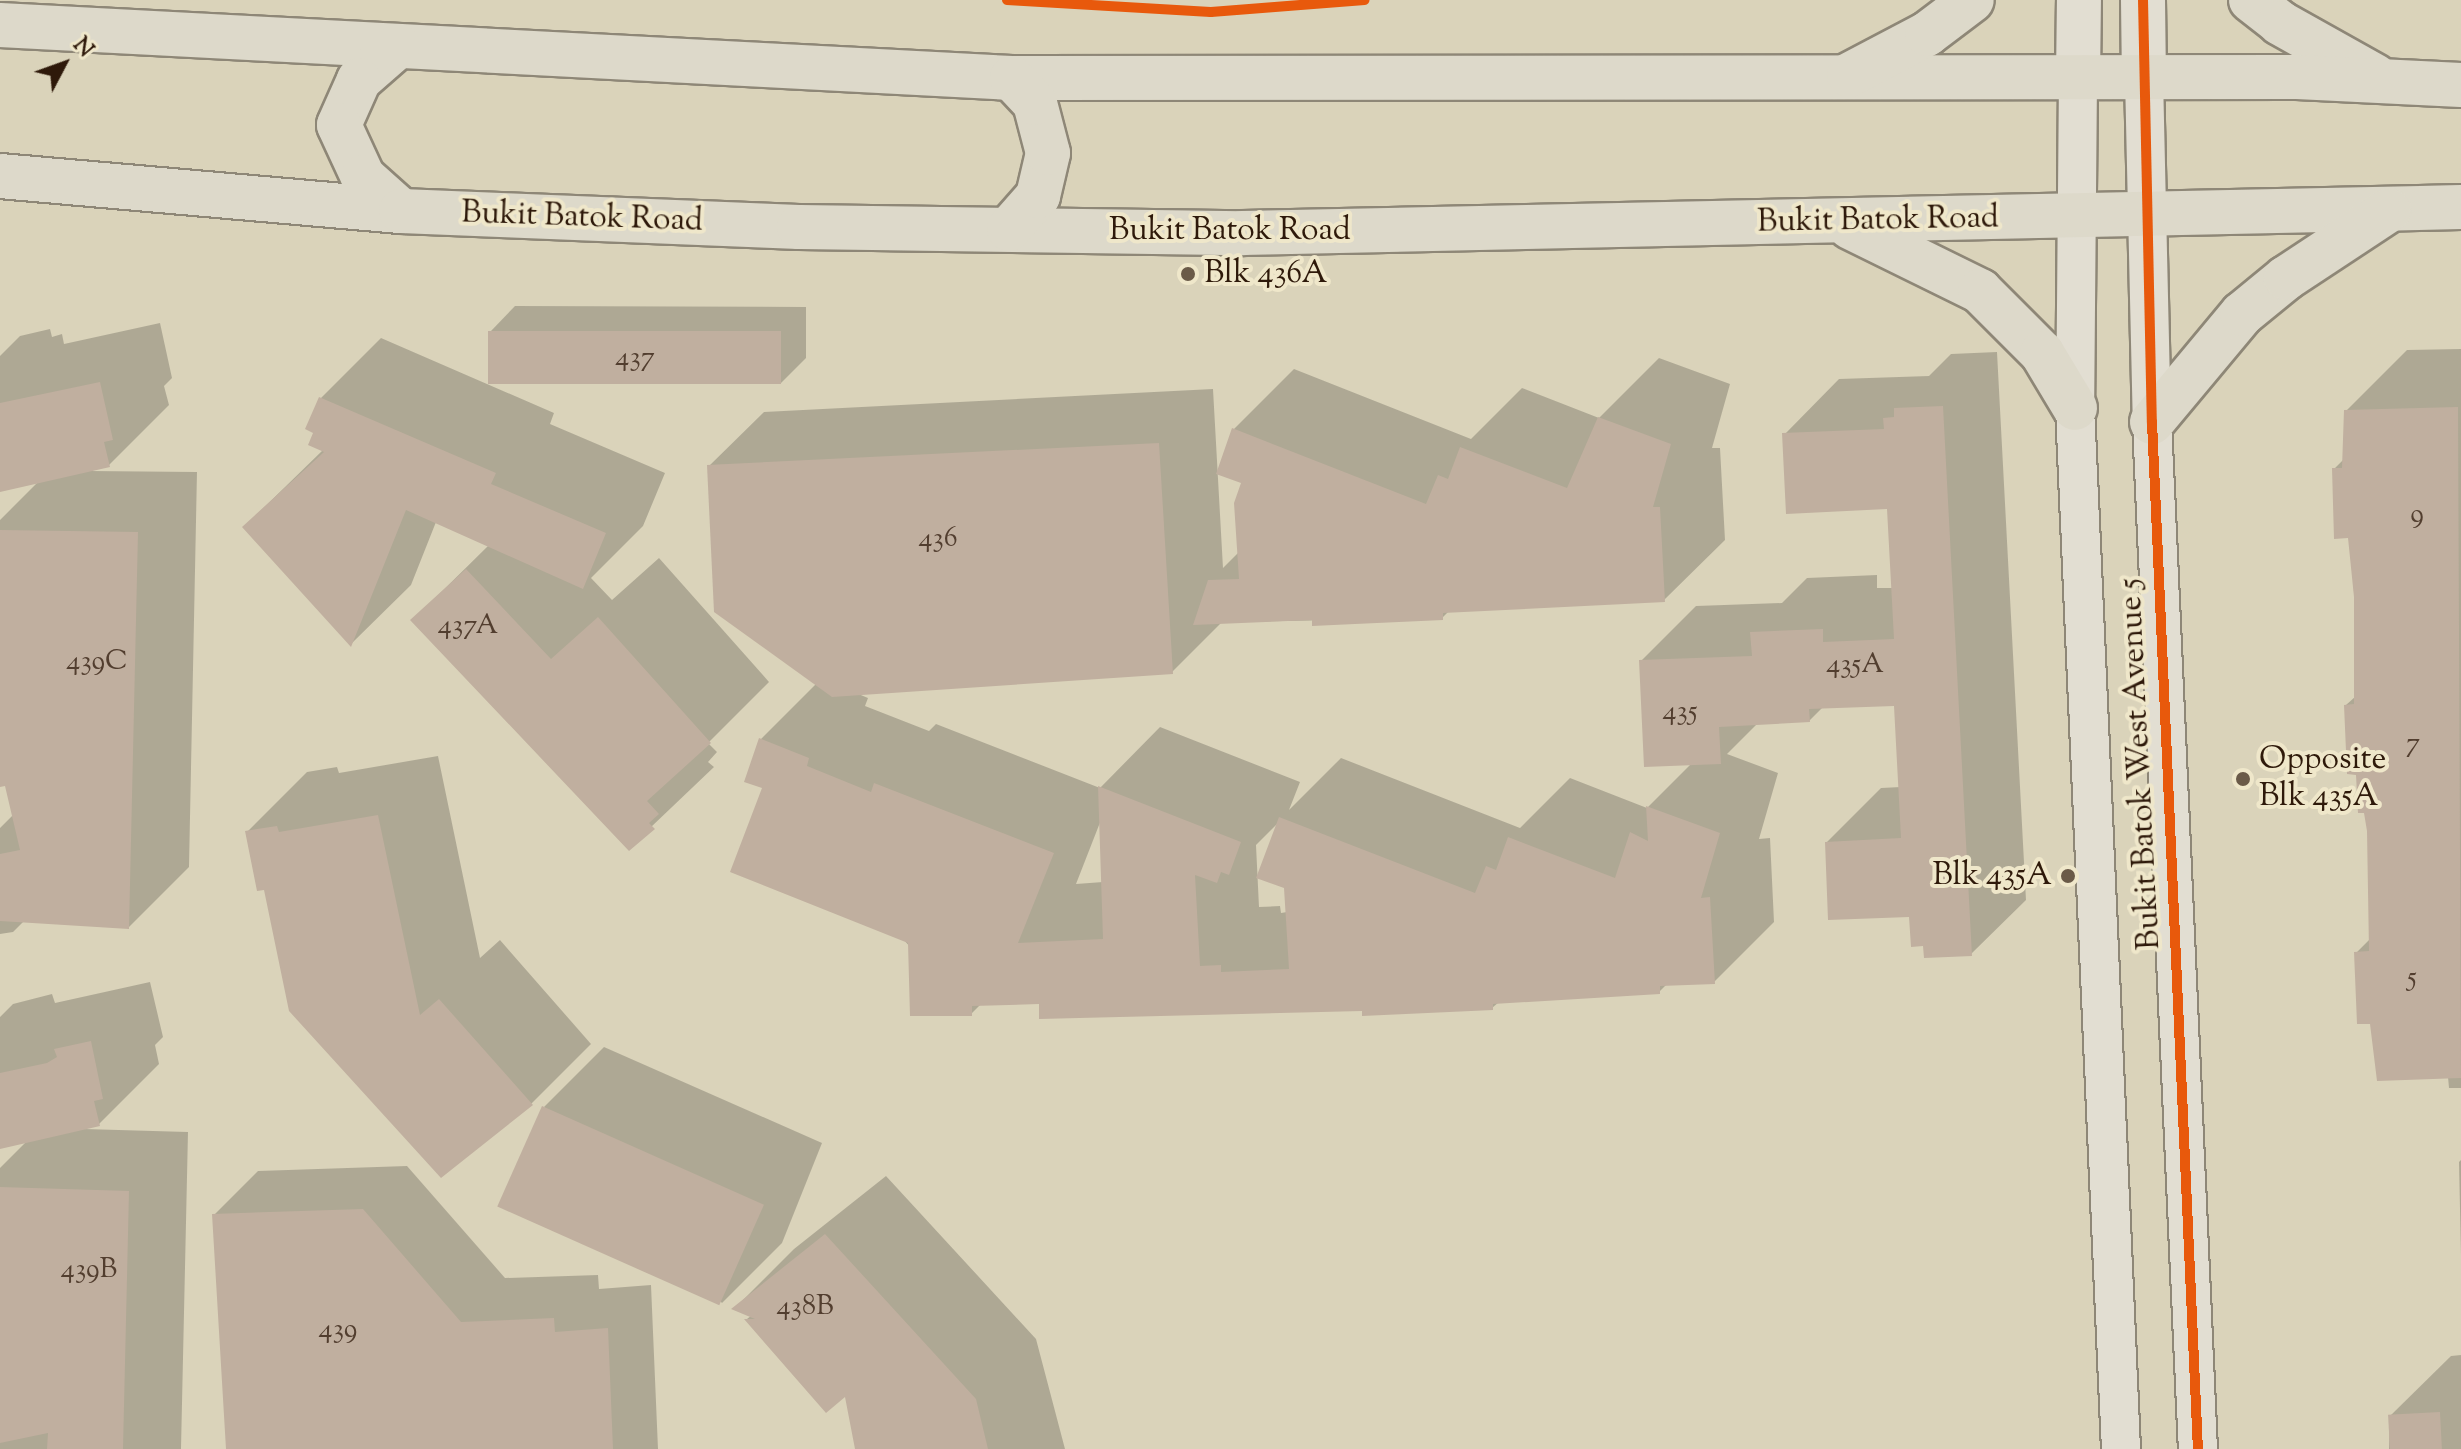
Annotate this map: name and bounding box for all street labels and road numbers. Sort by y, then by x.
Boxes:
street label: Bukit Batok Road [461,195,703,241]
street label: Bukit Batok Road [1757,200,1999,242]
street label: Bukit Batok Road [1109,212,1351,250]
street label: Bukit Batok West Avenue 5 [2112,577,2170,951]

